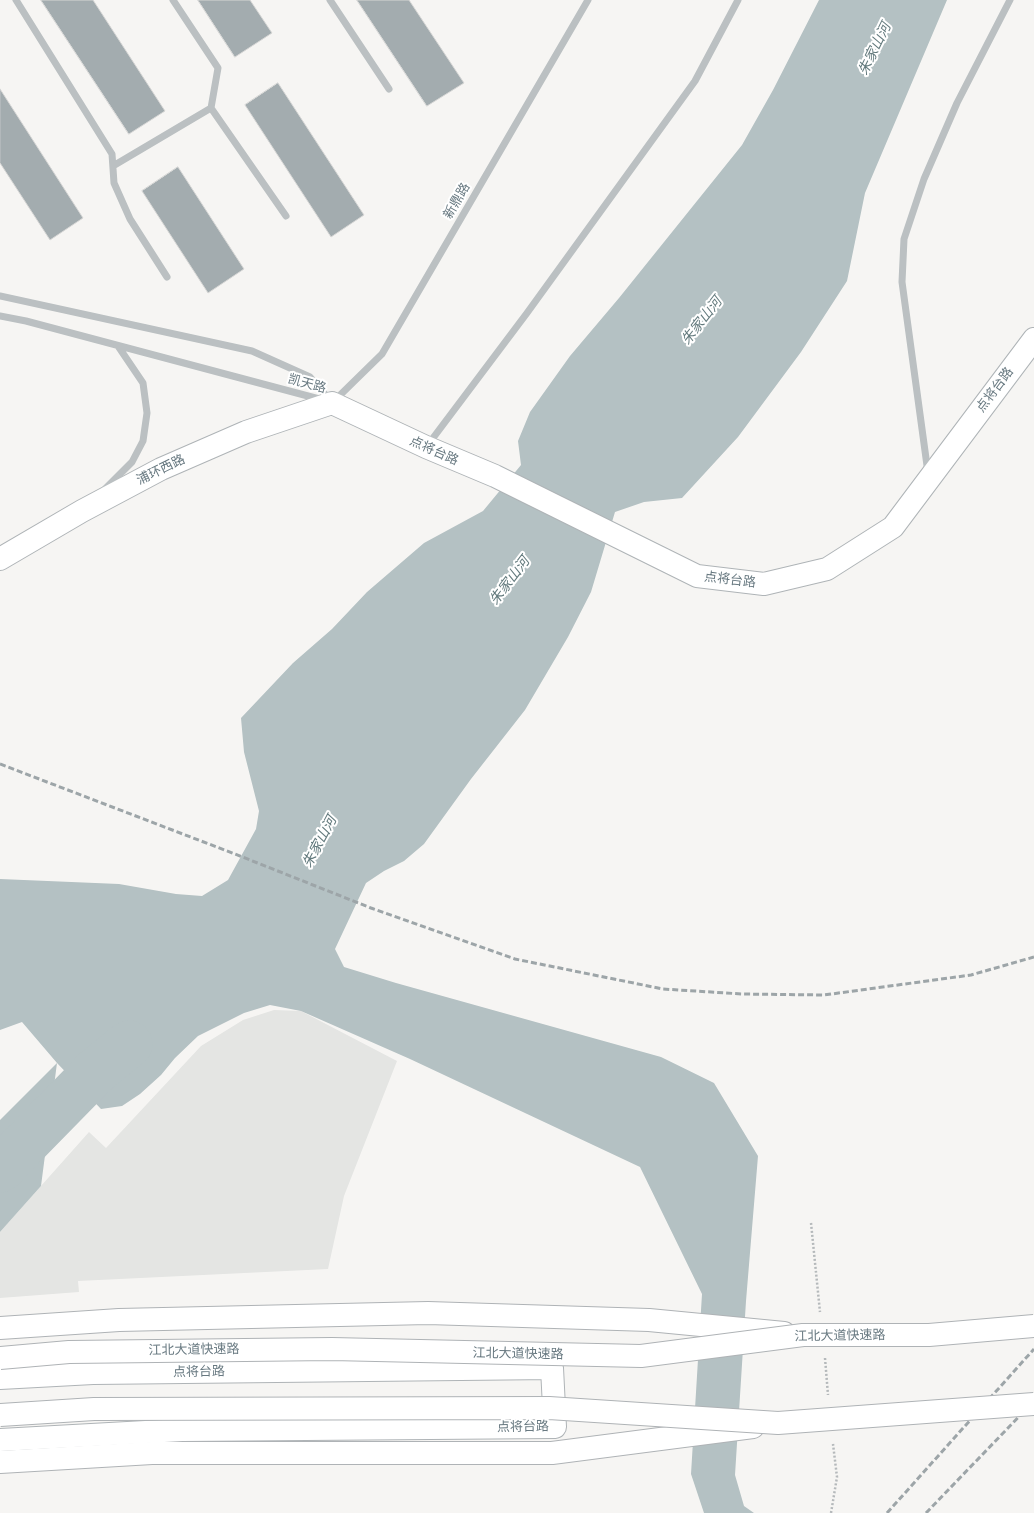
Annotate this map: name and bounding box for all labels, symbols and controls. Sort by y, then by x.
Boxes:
water label: 朱家山河 [855,20,895,78]
street label: 新鼎路 [440,180,474,222]
water label: 朱家山河 [678,294,726,348]
street label: 点将台路 [973,365,1017,415]
street label: 凯天路 [286,371,328,397]
street label: 点将台路 [407,433,461,469]
street label: 浦环西路 [134,452,188,488]
water label: 朱家山河 [486,554,534,608]
street label: 点将台路 [703,569,757,591]
water label: 朱家山河 [299,813,341,871]
street label: 江北大道快速路 [794,1327,886,1345]
street label: 江北大道快速路 [148,1341,240,1359]
street label: 江北大道快速路 [472,1345,564,1363]
street label: 点将台路 [173,1364,225,1380]
street label: 点将台路 [497,1419,549,1435]

